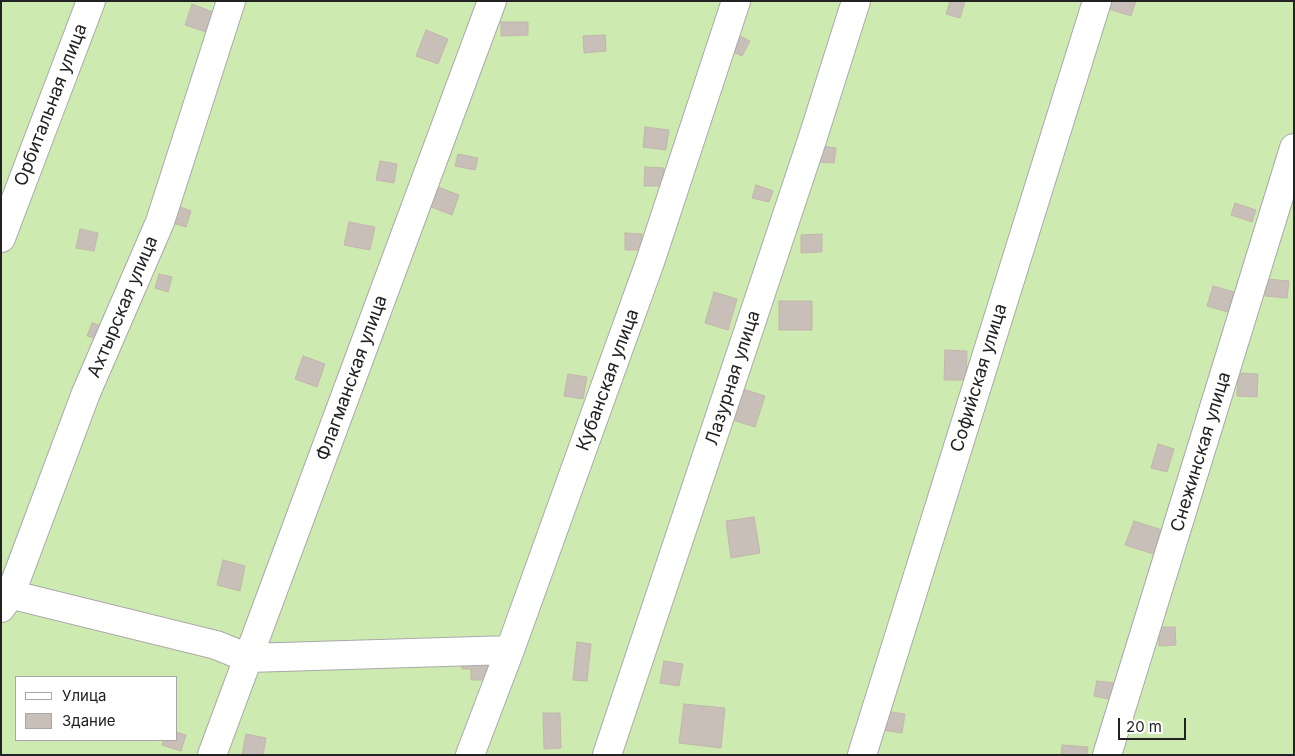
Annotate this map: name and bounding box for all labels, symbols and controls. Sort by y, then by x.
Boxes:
street label: Орбитальная улица [10,21,92,189]
street label: Ахтырская улица [83,233,163,381]
street label: Флагманская улица [312,292,392,464]
street label: Софийская улица [946,301,1012,455]
street label: Кубанская улица [572,306,644,454]
street label: Лазурная улица [701,308,765,448]
street label: Снежинская улица [1166,369,1236,535]
legend [15,676,178,741]
text: Улица [62,686,106,705]
scale bar [1120,708,1188,740]
text: Здание [62,711,116,730]
text: 20 m [1126,717,1162,736]

